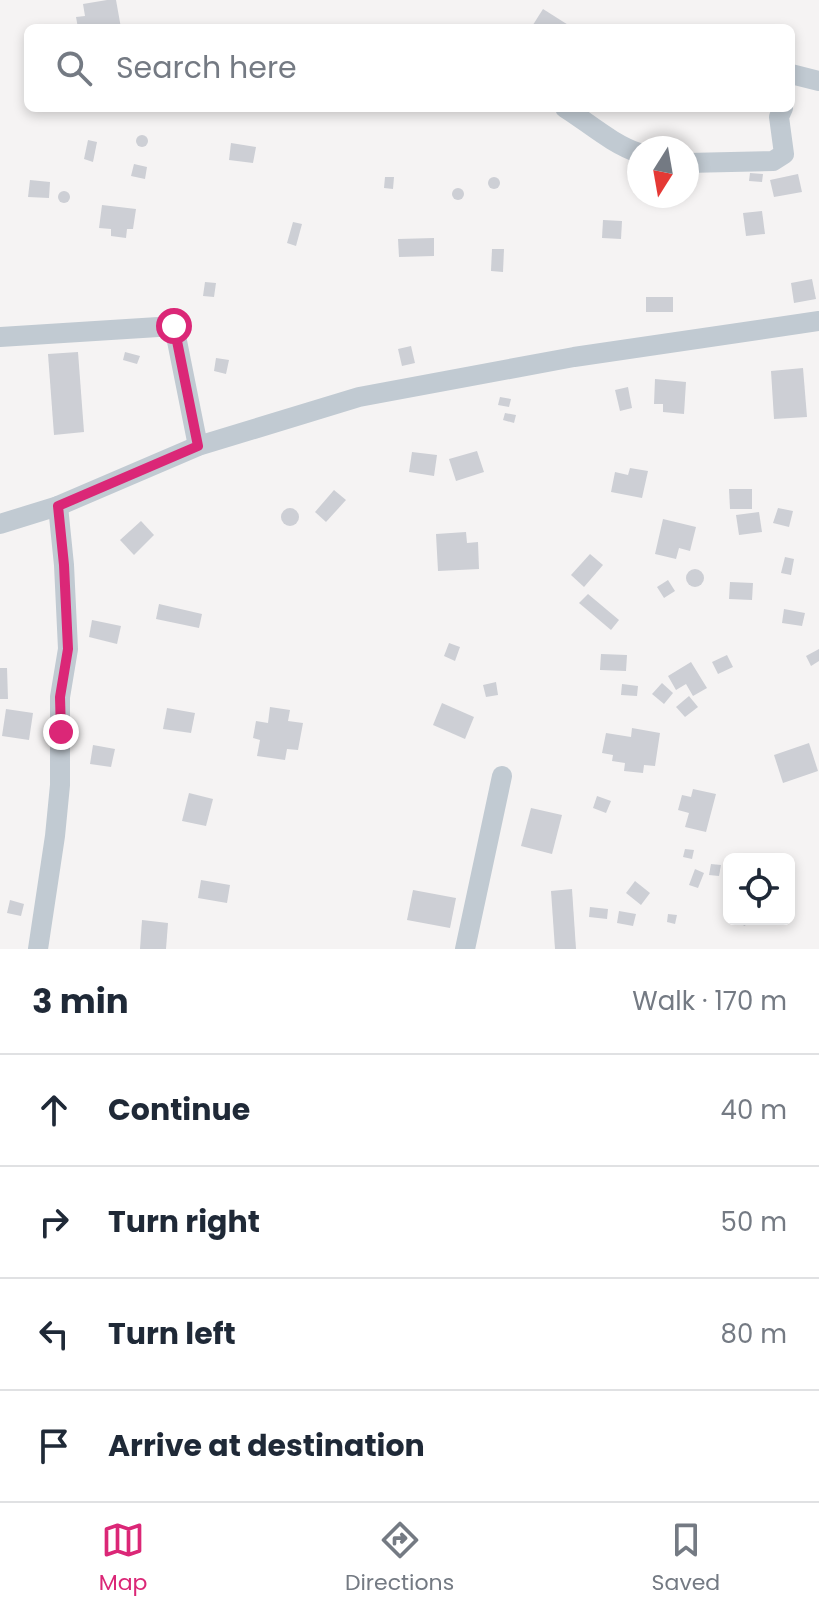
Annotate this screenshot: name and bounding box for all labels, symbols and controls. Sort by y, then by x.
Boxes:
search box [24,24,795,112]
icon: search [52,46,96,90]
text: Search here [116,46,297,89]
north arrow [627,136,699,208]
route start [156,308,192,344]
route end [43,714,79,750]
map controls [723,853,795,925]
button: locate [723,853,795,925]
text: 3 min [32,977,129,1025]
text: Walk · 170 m [632,983,787,1019]
icon: ahead [32,1088,76,1132]
text: Continue [108,1088,250,1131]
text: 40 m [721,1092,787,1128]
icon: right [32,1200,76,1244]
text: Turn right [108,1200,260,1243]
text: 50 m [721,1204,787,1240]
icon: left [32,1312,76,1356]
text: Turn left [108,1312,236,1355]
text: 80 m [721,1316,787,1352]
icon: arrive [32,1424,76,1468]
text: Arrive at destination [108,1424,425,1467]
tab: Map [99,1518,147,1599]
tab: Directions [345,1518,454,1599]
tab: Saved [652,1518,720,1599]

